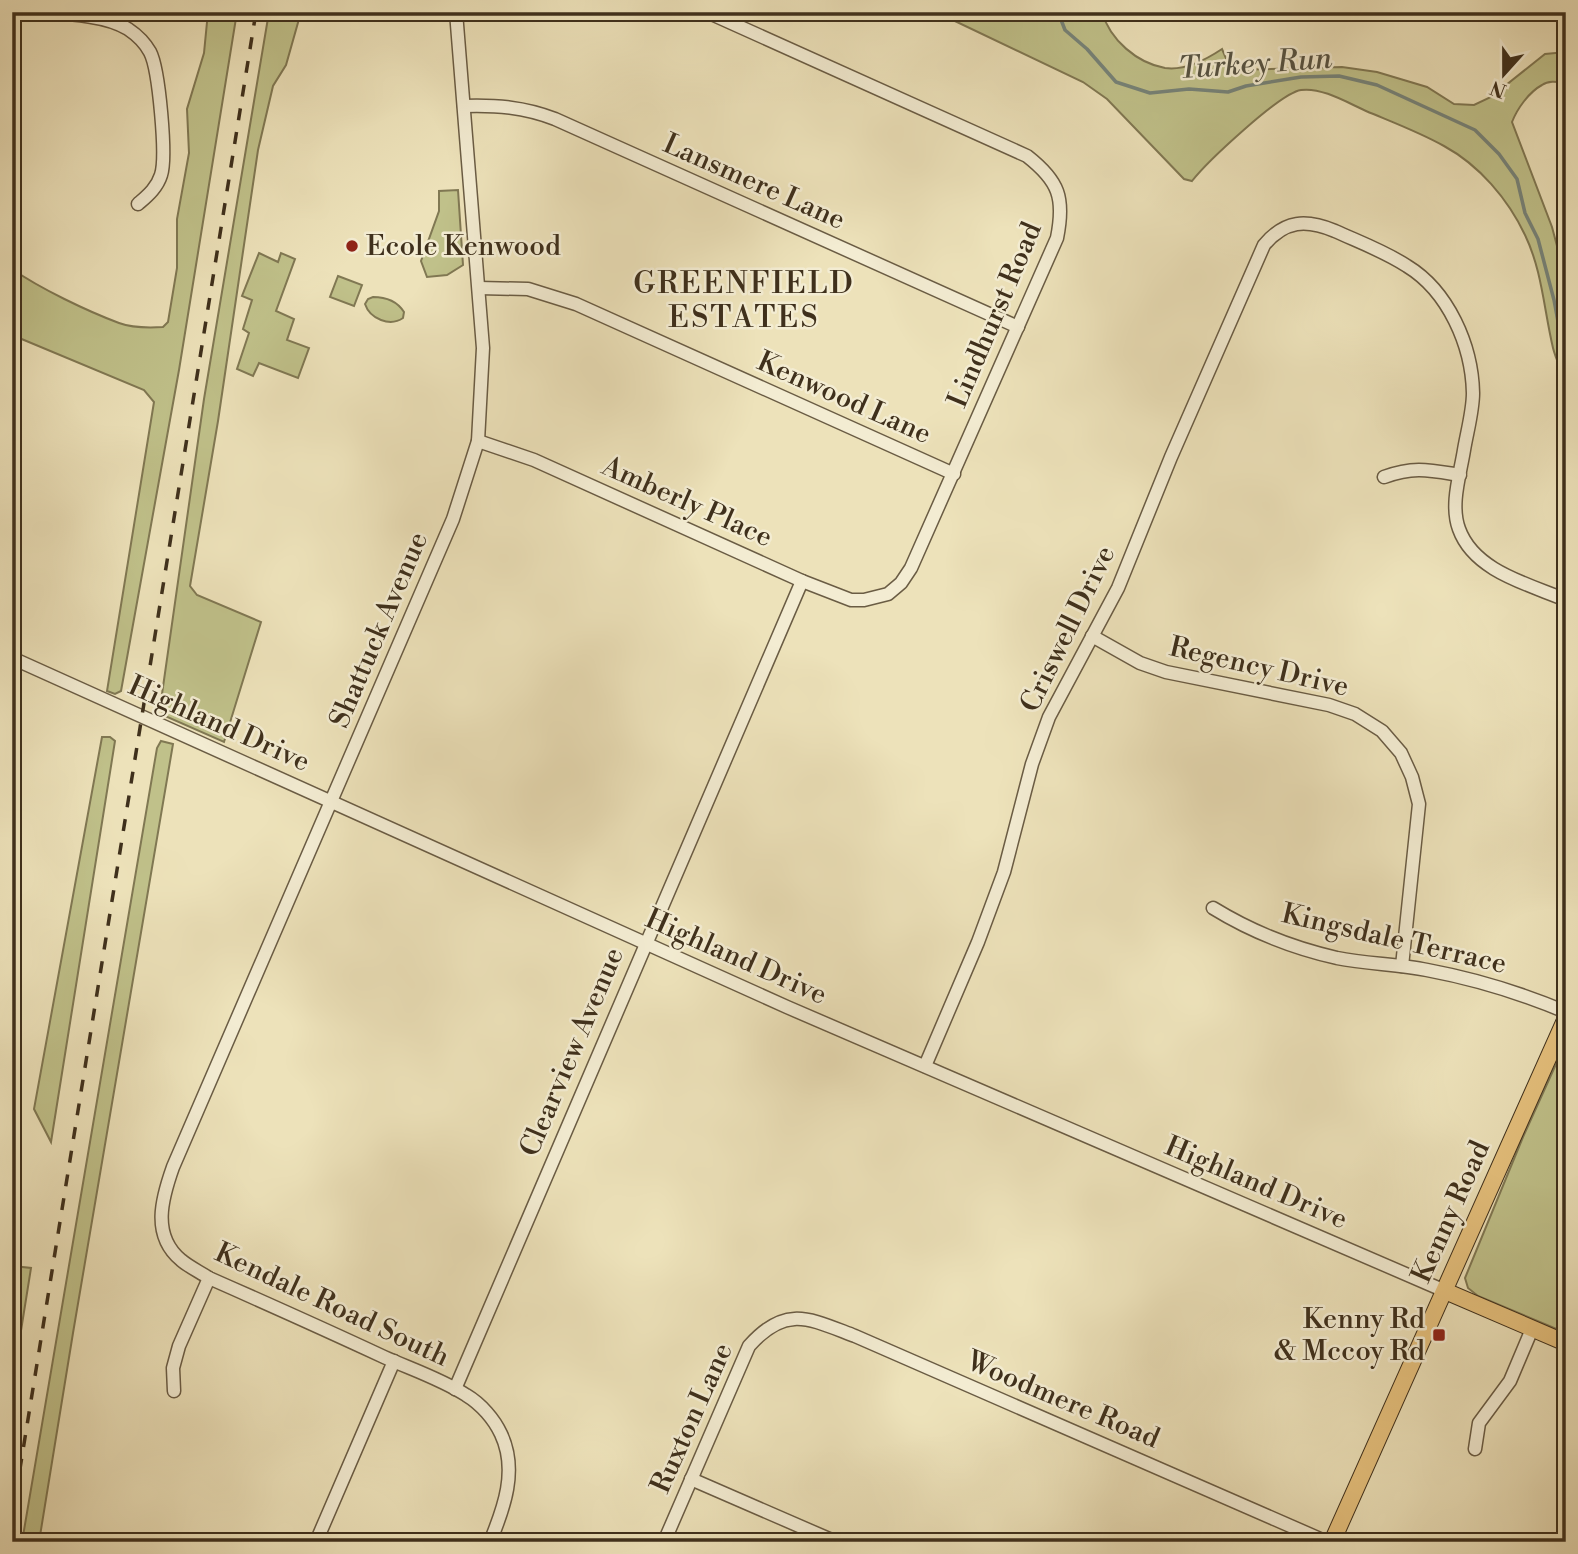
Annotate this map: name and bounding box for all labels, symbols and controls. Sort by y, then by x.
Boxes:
north arrow [1470,38,1540,108]
water label: Turkey Run [1177,40,1333,88]
text: N [1487,75,1510,103]
street label: Lansmere Lane [658,126,850,238]
street label: Lindhurst Road [940,217,1050,413]
place label: Ecole Kenwood [366,229,561,264]
marker: Ecole Kenwood [344,238,360,254]
district label: GREENFIELD ESTATES [633,265,855,337]
street label: Kenwood Lane [752,344,936,452]
street label: Amberly Place [595,448,778,555]
street label: Shattuck Avenue [322,527,436,733]
street label: Criswell Drive [1013,540,1123,718]
street label: Regency Drive [1166,629,1352,705]
street label: Highland Drive [123,668,315,780]
street label: Kingsdale Terrace [1278,896,1510,982]
street label: Highland Drive [640,901,832,1013]
street label: Clearview Avenue [512,942,632,1162]
street label: Highland Drive [1159,1129,1353,1237]
street label: Kenny Road [1404,1135,1498,1289]
street label: Kendale Road South [209,1235,455,1375]
place label: Kenny Rd & Mccoy Rd [1274,1302,1425,1369]
marker: Kenny Rd & Mccoy Rd [1431,1327,1447,1343]
street label: Ruxton Lane [643,1337,741,1499]
street label: Woodmere Road [960,1343,1165,1456]

